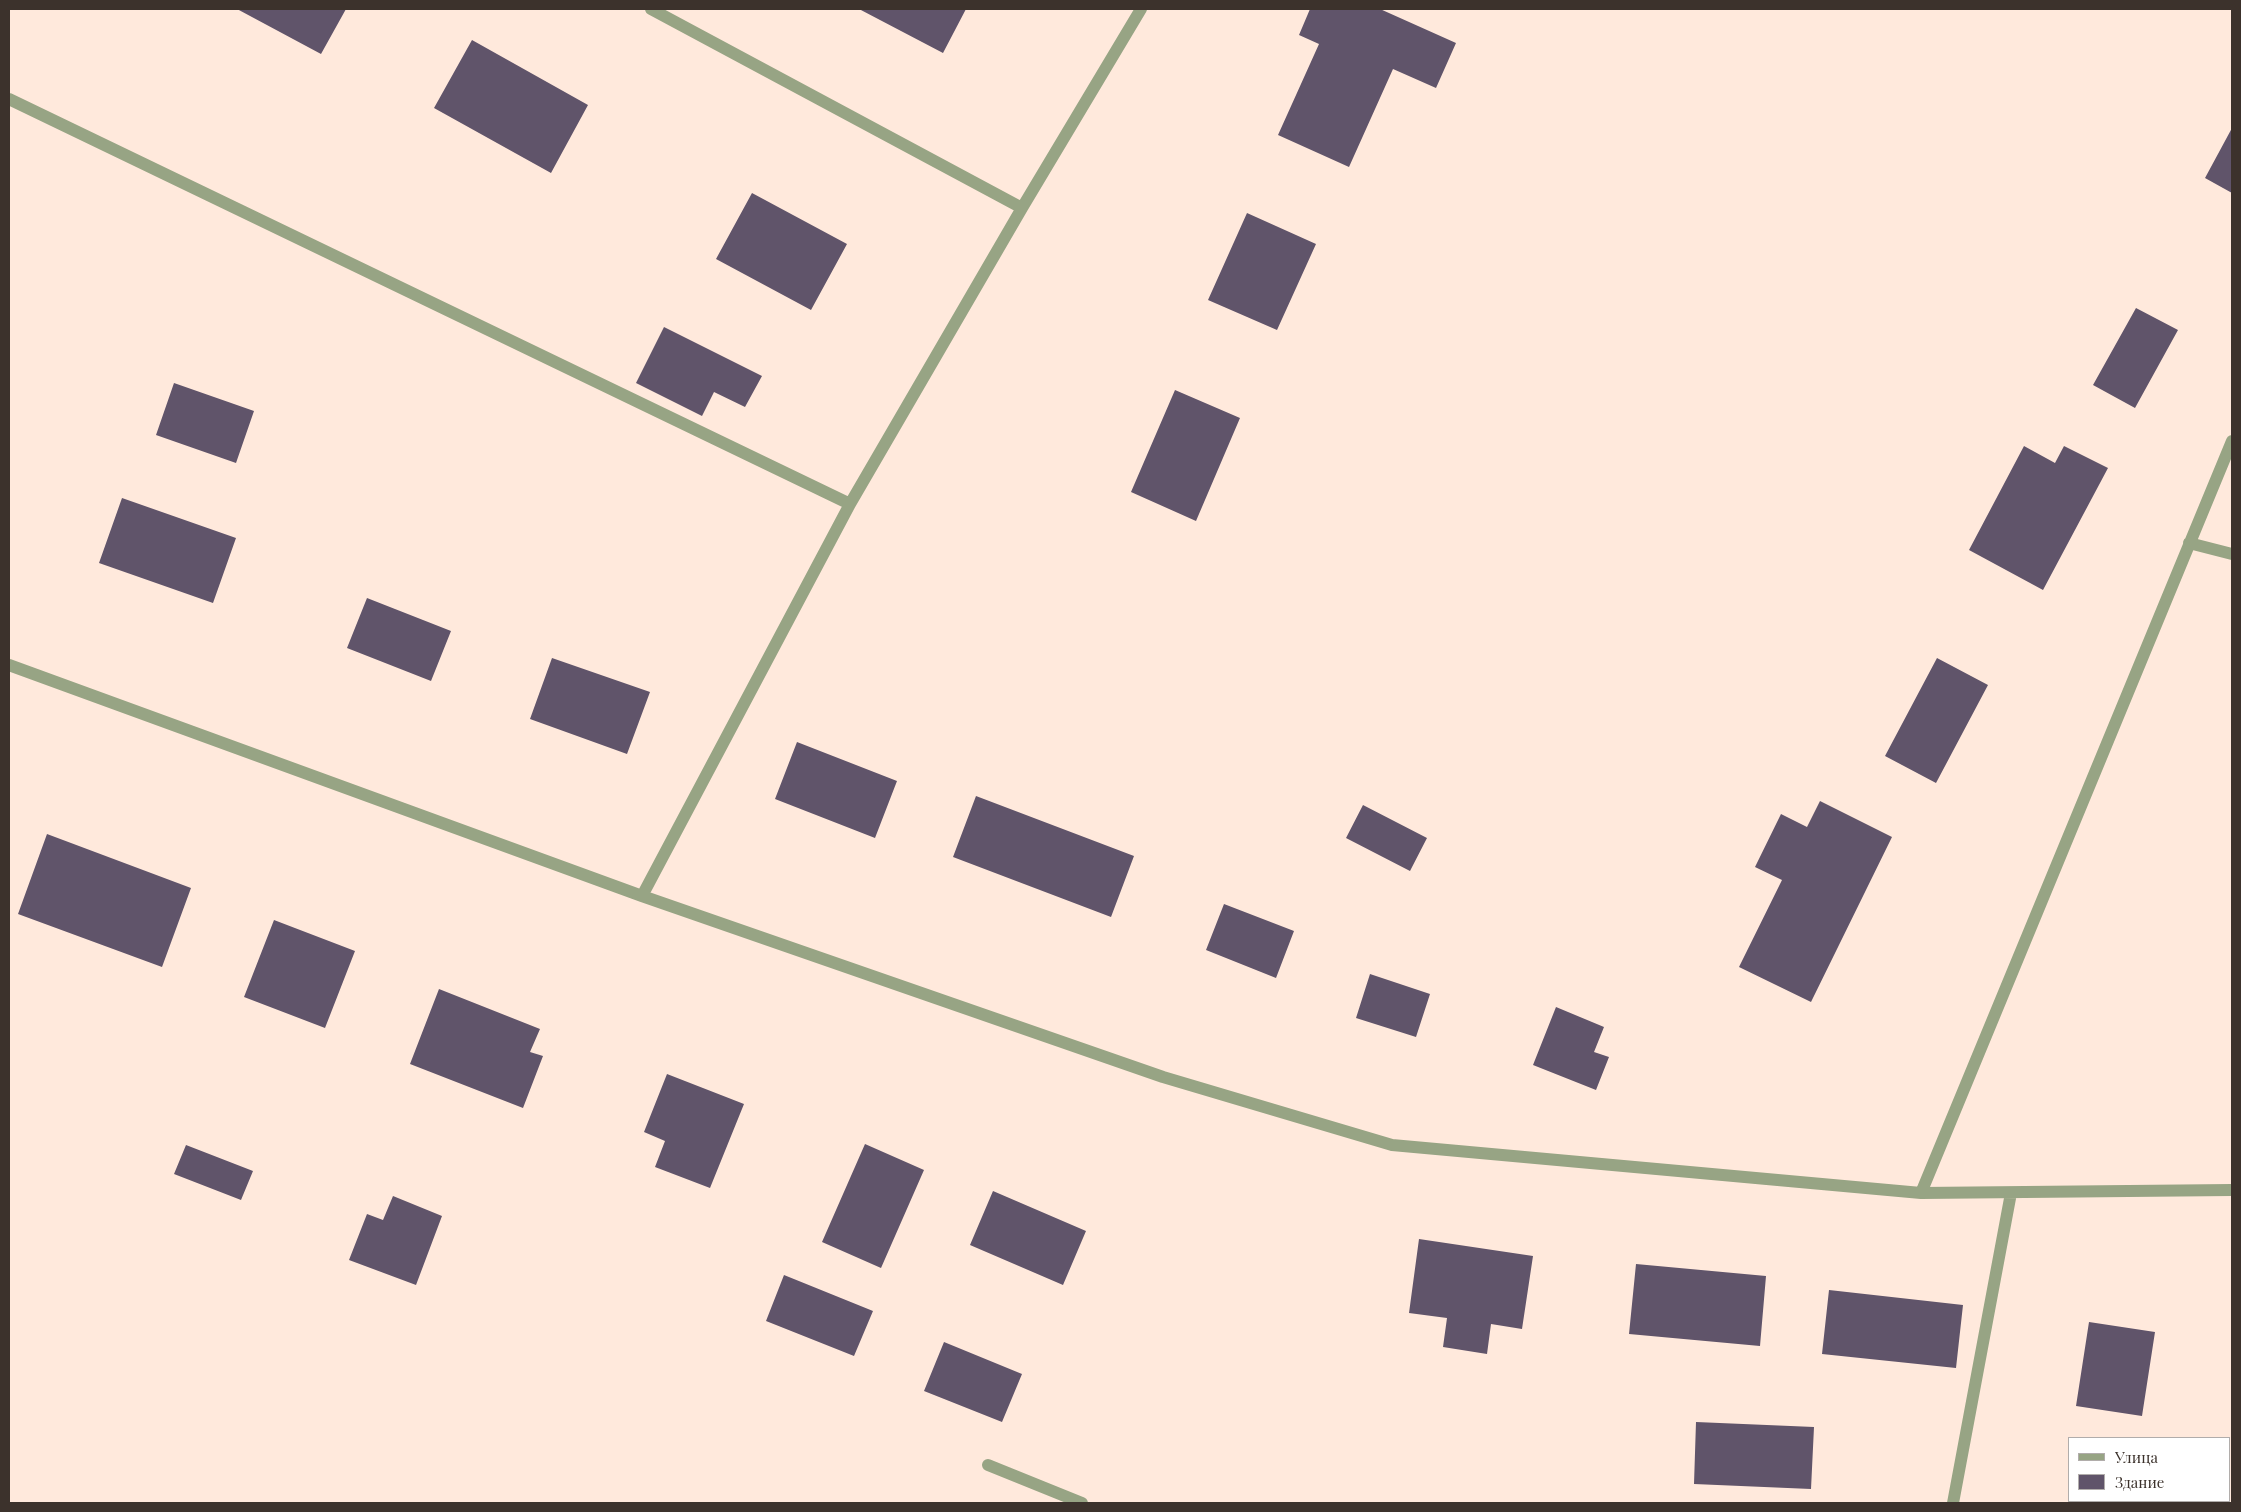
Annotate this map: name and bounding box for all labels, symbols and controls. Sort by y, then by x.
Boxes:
legend [2068,1437,2231,1502]
text: Улица [2115,1447,2158,1467]
text: Здание [2115,1472,2164,1492]

